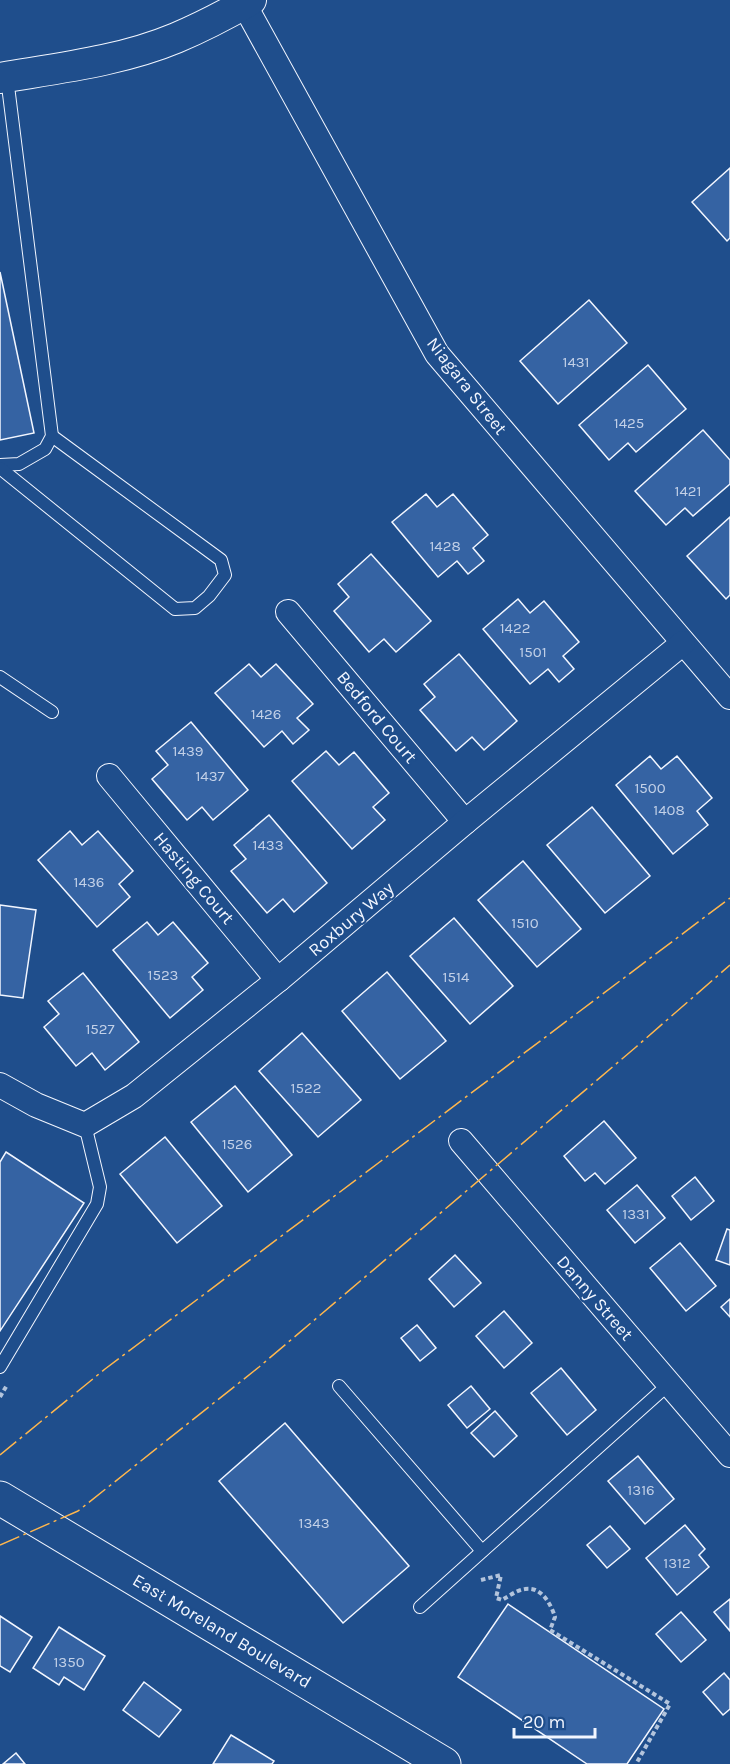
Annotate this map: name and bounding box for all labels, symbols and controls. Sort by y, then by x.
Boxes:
street label: Niagara Street [422,333,512,439]
house number: 1431 [562,353,590,371]
house number: 1425 [614,414,644,432]
house number: 1421 [675,482,702,500]
house number: 1428 [429,537,461,555]
house number: 1422 [500,619,530,637]
house number: 1501 [519,643,547,661]
street label: Bedford Court [332,666,422,768]
house number: 1426 [251,705,281,723]
house number: 1439 [173,742,203,760]
house number: 1437 [195,767,225,785]
house number: 1500 [634,779,666,797]
house number: 1408 [653,801,685,819]
street label: Hasting Court [149,827,239,929]
house number: 1433 [252,836,284,854]
house number: 1436 [74,873,104,891]
street label: Roxbury Way [304,877,399,961]
house number: 1510 [511,914,539,932]
house number: 1523 [148,966,178,984]
house number: 1514 [443,968,470,986]
house number: 1527 [85,1020,115,1038]
house number: 1522 [291,1079,321,1097]
house number: 1526 [222,1135,252,1153]
house number: 1331 [622,1205,650,1223]
street label: Danny Street [552,1251,638,1345]
house number: 1316 [627,1481,655,1499]
house number: 1343 [298,1514,330,1532]
house number: 1312 [663,1554,691,1572]
street label: East Moreland Boulevard [129,1569,315,1693]
house number: 1350 [53,1653,85,1671]
scale bar [514,1701,595,1739]
text: 20 m [523,1711,565,1733]

